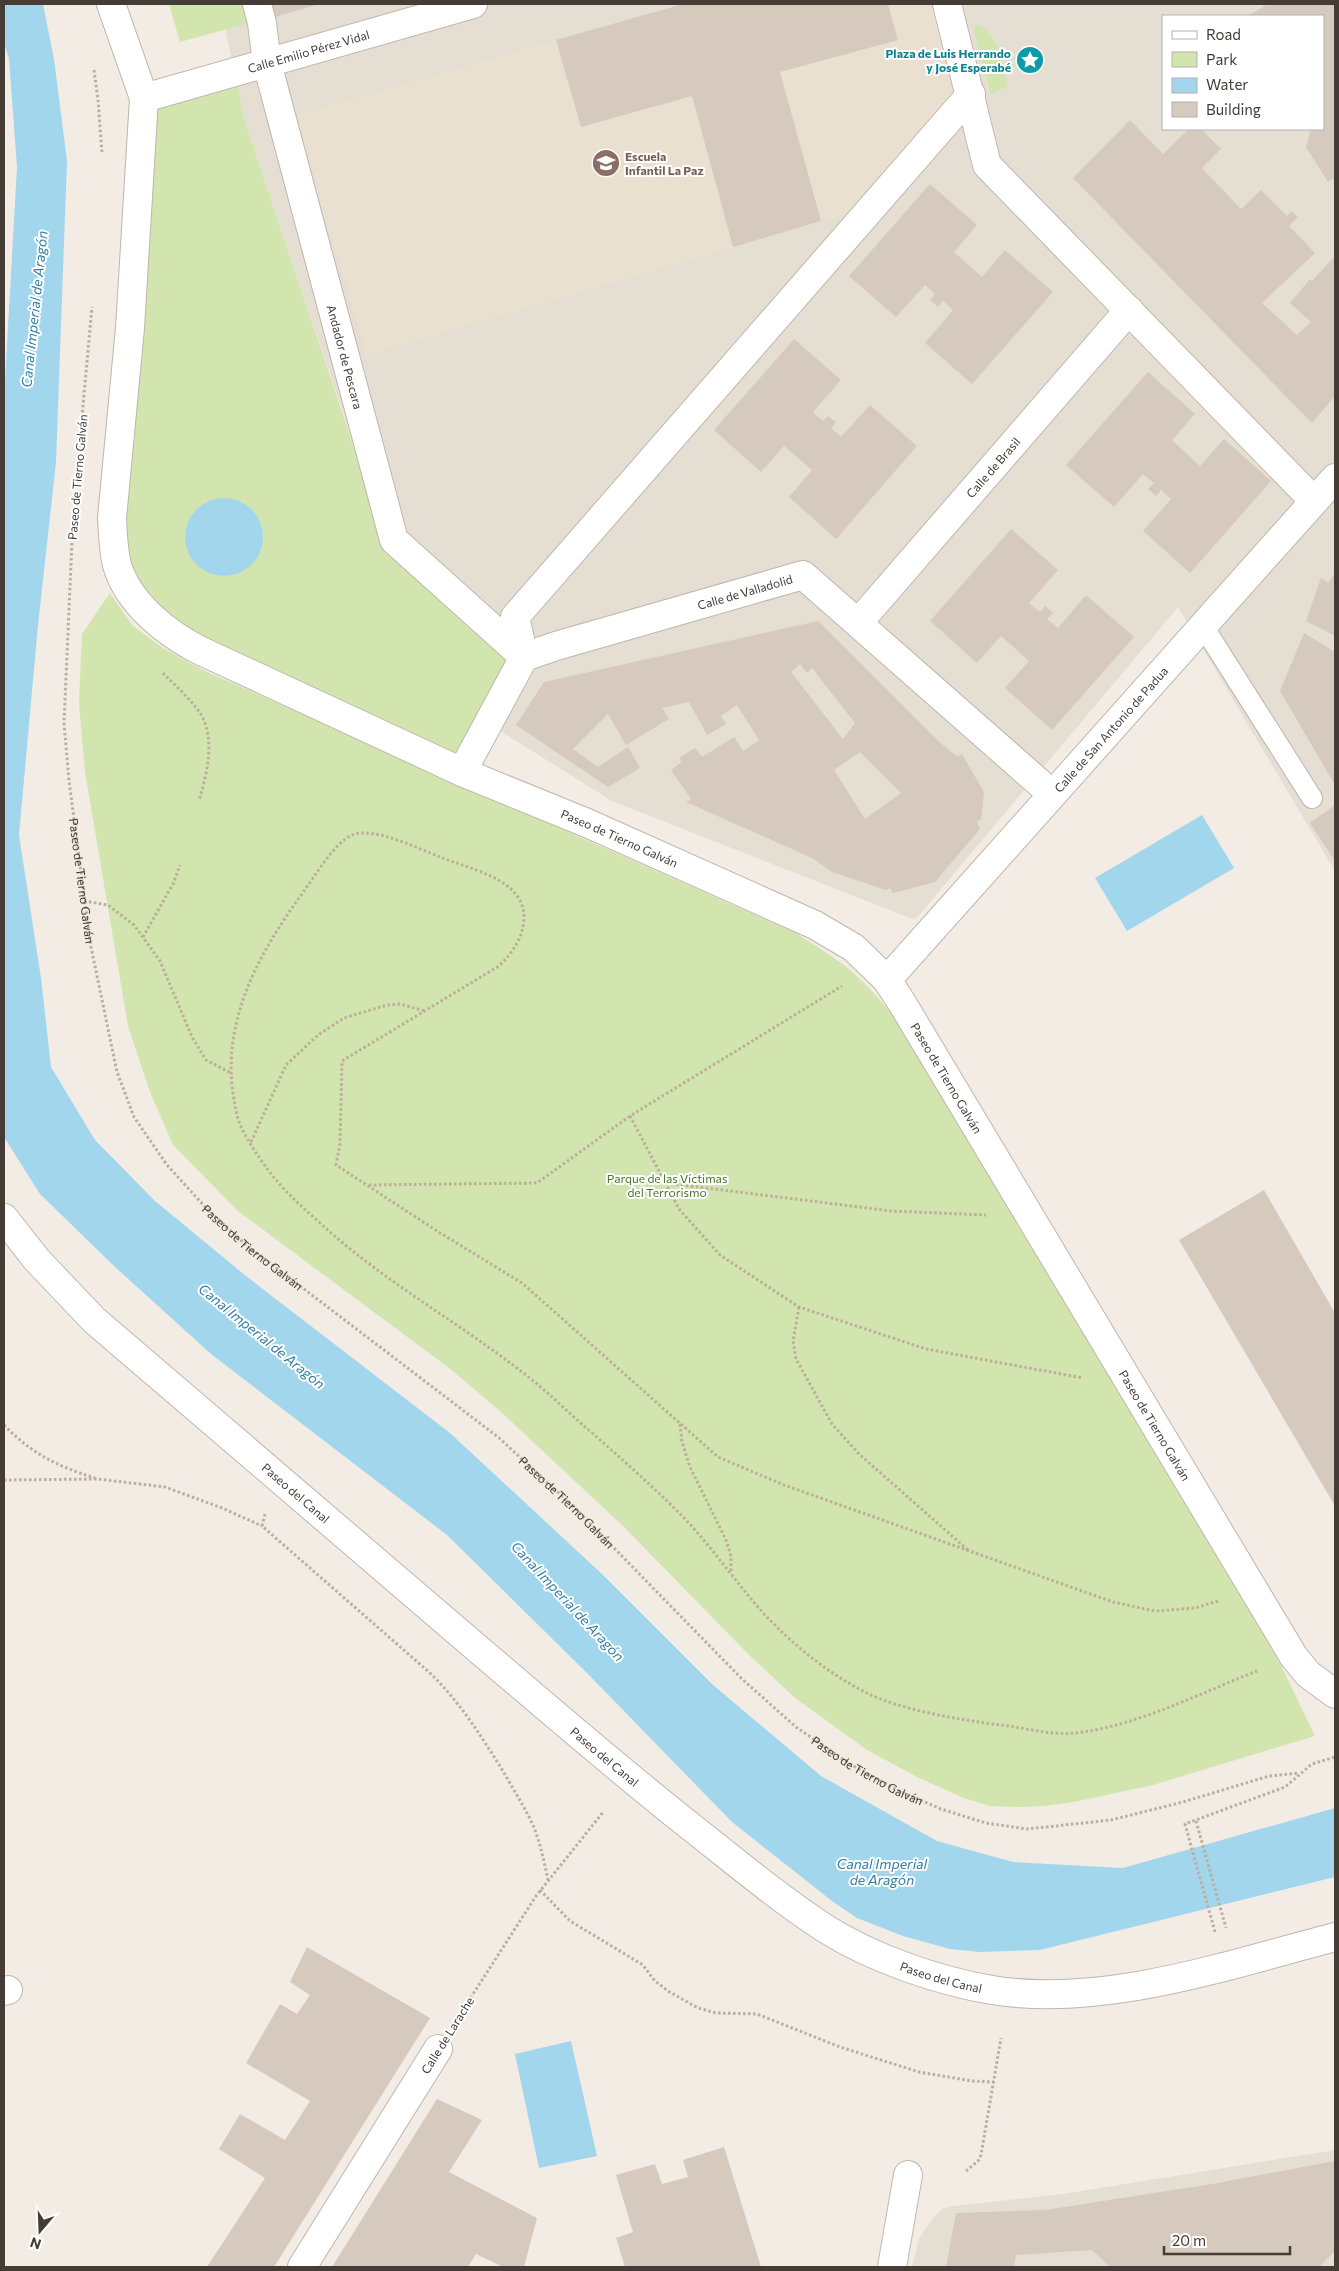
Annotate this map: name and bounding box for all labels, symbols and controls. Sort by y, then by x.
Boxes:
legend [1162,15,1324,130]
text: Road [1206,25,1241,43]
street label: Calle Emilio Pérez Vidal [246,27,371,75]
place icon: Plaza de Luis Herrando y José Esperabé [1015,45,1045,75]
place label: Plaza de Luis Herrando y José Esperabé [886,46,1011,75]
text: Park [1206,50,1237,68]
text: Water [1206,75,1248,93]
text: Building [1206,100,1261,118]
school or university icon: Escuela Infantil La Paz [591,148,621,178]
place label: Escuela Infantil La Paz [625,149,704,177]
water label: Canal Imperial de Aragón [17,230,51,388]
street label: Andador de Pescara [325,303,366,411]
street label: Paseo de Tierno Galván [65,414,89,540]
street label: Calle de Brasil [963,434,1023,500]
street label: Calle de Valladolid [696,571,794,612]
street label: Calle de San Antonio de Padua [1051,664,1170,795]
street label: Paseo de Tierno Galván [559,806,680,870]
street label: Paseo de Tierno Galván [67,817,97,944]
street label: Paseo de Tierno Galván [908,1020,985,1136]
park label: Parque de las Víctimas del Terrorismo [607,1171,727,1199]
street label: Paseo de Tierno Galván [200,1201,306,1293]
water label: Canal Imperial de Aragón [195,1280,329,1392]
street label: Paseo de Tierno Galván [1117,1367,1194,1483]
street label: Paseo de Tierno Galván [516,1453,617,1551]
street label: Paseo del Canal [259,1460,333,1526]
water label: Canal Imperial de Aragón [508,1538,628,1664]
street label: Paseo del Canal [568,1724,642,1789]
street label: Paseo de Tierno Galván [809,1733,925,1807]
water label: Canal Imperial de Aragón [837,1855,928,1888]
street label: Paseo del Canal [898,1958,983,1995]
street label: Calle de Larache [418,1994,476,2076]
north arrow [15,2206,65,2256]
scale bar [1164,2224,1290,2256]
text: 20 m [1172,2231,1206,2249]
text: N [28,2234,43,2254]

